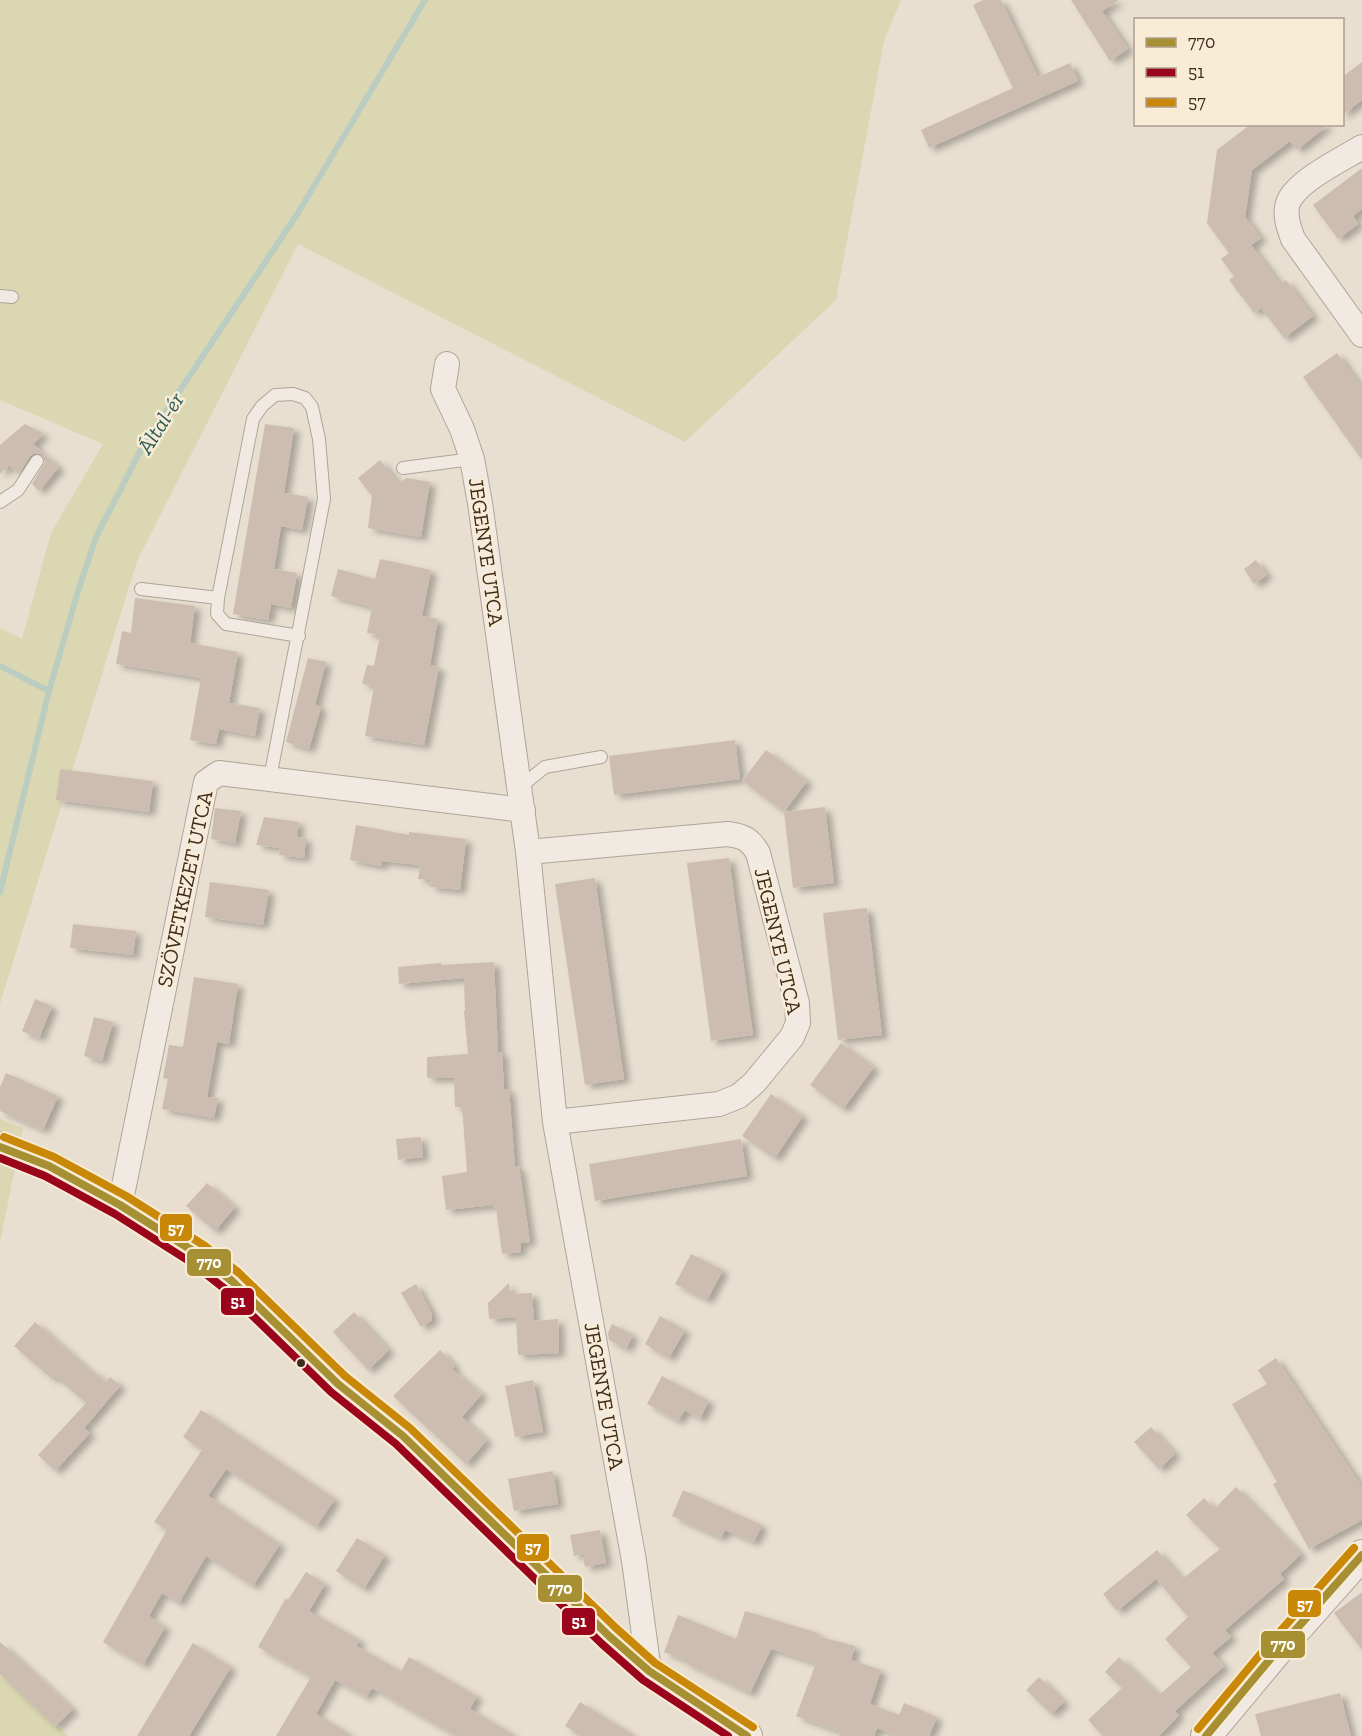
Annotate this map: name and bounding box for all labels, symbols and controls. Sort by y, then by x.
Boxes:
legend [1134,18,1344,126]
text: 770 [1188,31,1215,53]
text: 51 [1188,61,1204,83]
text: 57 [1188,91,1206,113]
water label: Által-ér [131,387,190,460]
street label: JEGENYE UTCA [464,476,509,628]
street label: SZÖVETKEZET UTCA [152,788,218,989]
street label: JEGENYE UTCA [749,865,808,1017]
line badge: 57 [159,1213,193,1242]
text: 57 [168,1219,184,1238]
line badge: 770 [186,1248,232,1277]
text: 770 [196,1253,222,1272]
line badge: 51 [220,1287,255,1316]
text: 51 [231,1292,246,1311]
street label: JEGENYE UTCA [579,1320,630,1472]
unlabelled marker [295,1357,307,1369]
line badge: 57 [516,1533,550,1562]
text: 57 [525,1538,541,1557]
line badge: 770 [537,1574,583,1603]
text: 770 [547,1579,573,1598]
line badge: 57 [1287,1589,1322,1618]
text: 57 [1297,1595,1313,1614]
line badge: 51 [561,1607,596,1636]
text: 51 [572,1612,587,1631]
line badge: 770 [1260,1630,1306,1659]
text: 770 [1270,1635,1296,1654]

